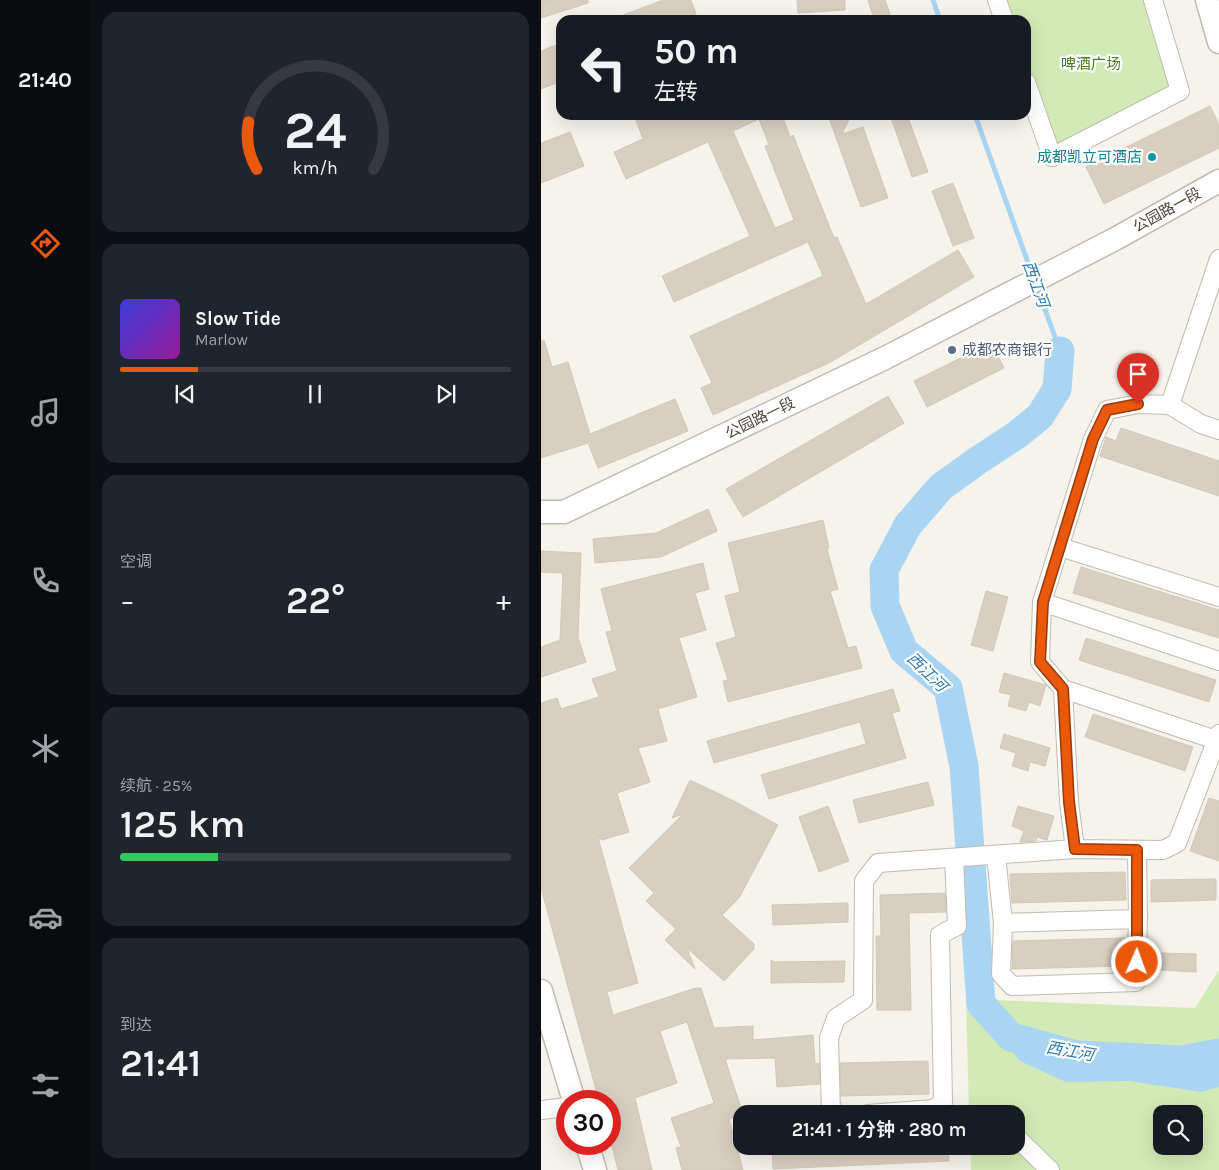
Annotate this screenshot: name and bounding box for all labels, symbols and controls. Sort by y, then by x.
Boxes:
text: 50 m [654,31,739,72]
icon: left [571,35,636,100]
park label: 啤酒广场 [1061,55,1121,73]
text: 21:40 [18,67,72,93]
text: 左转 [654,79,698,105]
text: 24 [284,100,347,161]
place label: 成都凯立可酒店 [1037,148,1142,166]
marker: 成都凯立可酒店 [1146,151,1158,163]
text: km/h [293,158,338,179]
street label: 公园路一段 [1130,184,1204,236]
icon: directions [28,226,63,261]
water label: 西江河 [1019,258,1054,313]
text: Slow Tide [195,308,281,330]
text: Marlow [195,330,248,349]
place label: 成都农商银行 [962,341,1052,359]
marker: 成都农商银行 [946,344,958,356]
pin [1117,353,1159,404]
icon: arrive [1124,360,1152,388]
icon: previous [171,380,199,408]
icon: pause [301,380,329,408]
icon: next [432,380,460,408]
street label: 公园路一段 [722,393,798,443]
icon: music [28,395,63,430]
text: 空调 [120,552,152,571]
icon: phone [28,563,63,598]
text: 22° [286,578,345,623]
text: − [120,584,135,617]
text: + [496,584,511,617]
water label: 西江河 [903,648,953,698]
icon: climate [28,731,63,766]
text: 续航 · 25% [120,776,192,795]
text: 125 km [120,802,246,847]
icon: car [28,900,63,935]
position arrow [1110,935,1162,987]
text: 到达 [120,1015,152,1034]
water label: 西江河 [1045,1037,1098,1065]
text: 21:41 [120,1041,201,1086]
icon: filters [28,1068,63,1103]
speed limit sign: 30 [556,1090,621,1155]
map controls [1153,1105,1203,1155]
button: search [1153,1105,1203,1155]
text: 21:41 · 1 分钟 · 280 m [792,1119,966,1141]

